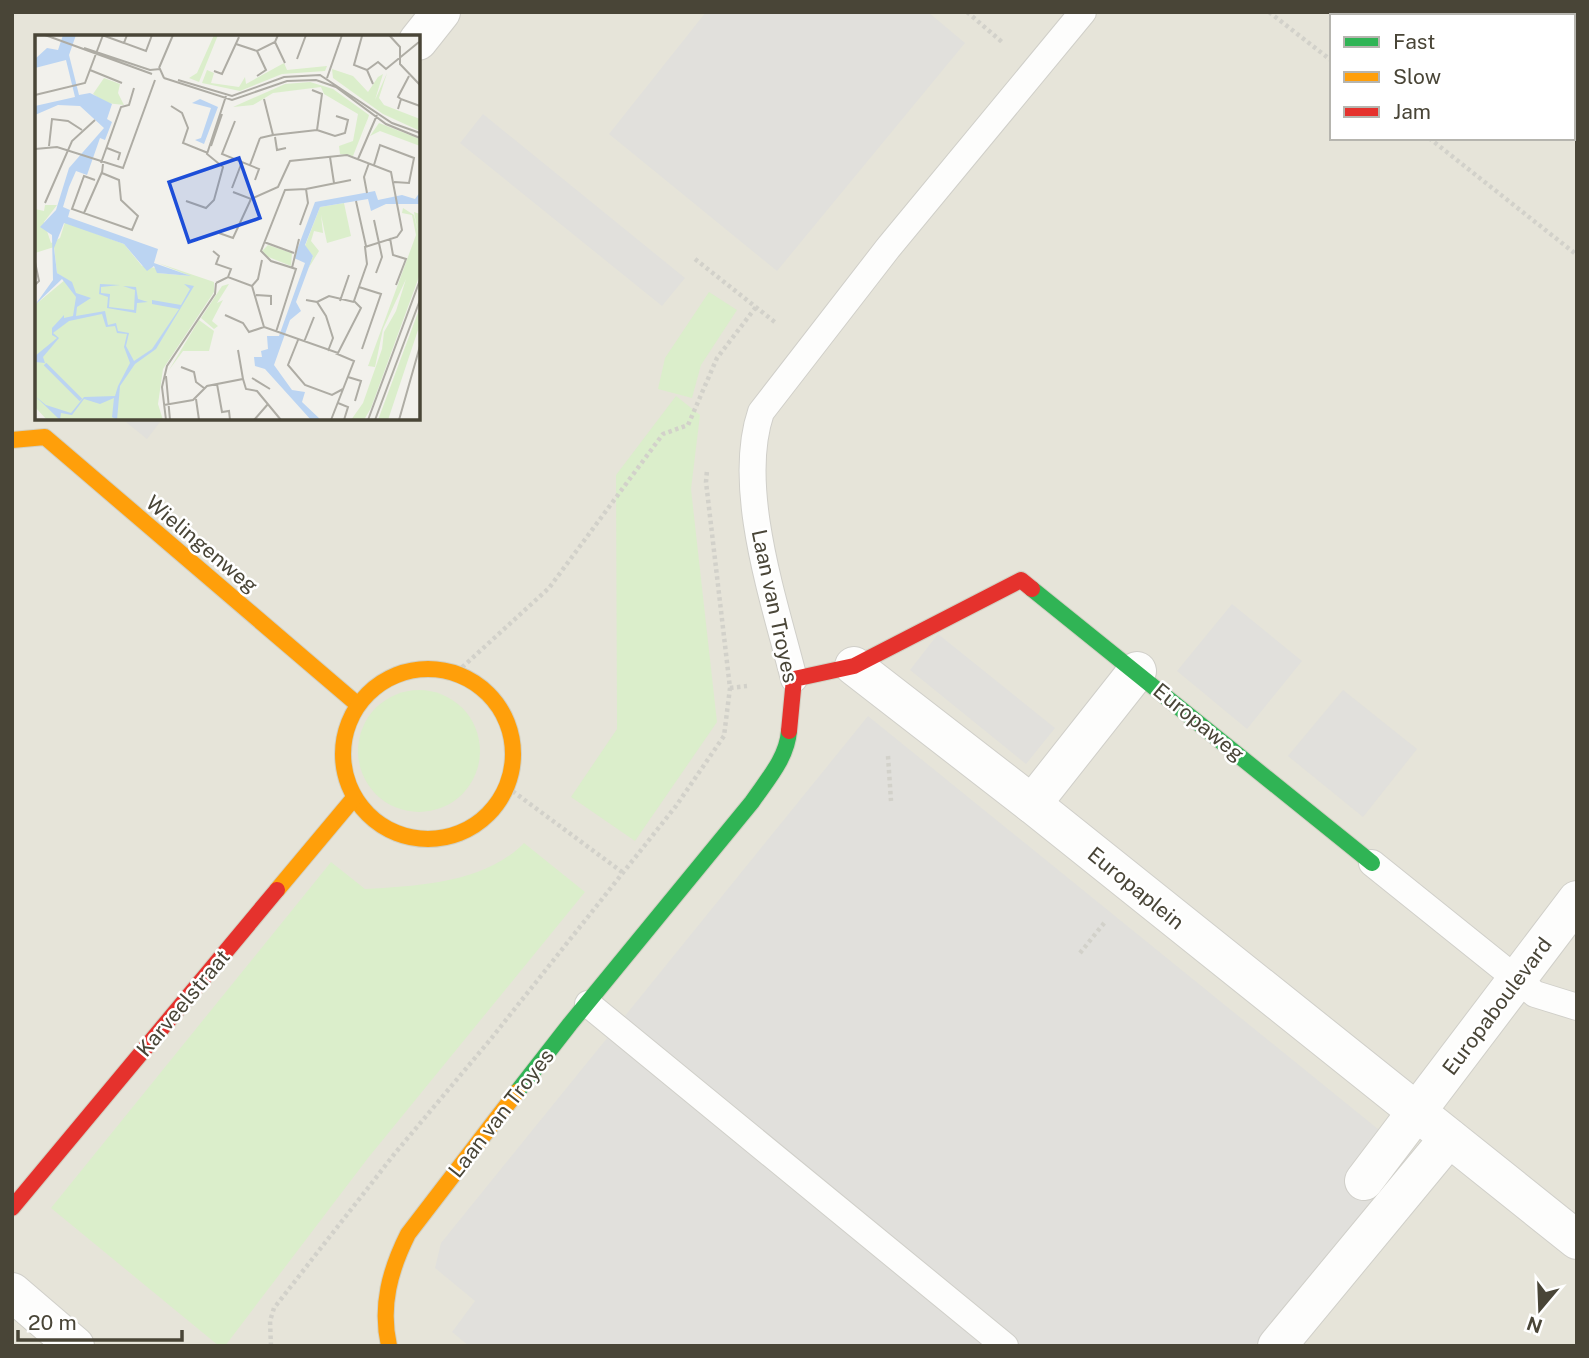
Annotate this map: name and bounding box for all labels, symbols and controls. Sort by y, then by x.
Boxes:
legend [1330,14,1575,140]
text: Fast [1393,29,1435,54]
inset map [35,35,420,420]
text: Slow [1393,64,1441,89]
text: Jam [1393,99,1431,124]
street label: Wielingenweg [141,490,263,598]
street label: Laan van Troyes [747,527,803,685]
street label: Europaweg [1148,678,1250,766]
street label: Europaplein [1083,842,1189,934]
street label: Europaboulevard [1437,932,1557,1080]
street label: Karveelstraat [131,944,235,1062]
street label: Laan van Troyes [443,1044,559,1182]
north arrow [1505,1274,1575,1344]
scale bar [18,1298,182,1342]
text: 20 m [28,1310,77,1335]
text: N [1524,1312,1545,1338]

